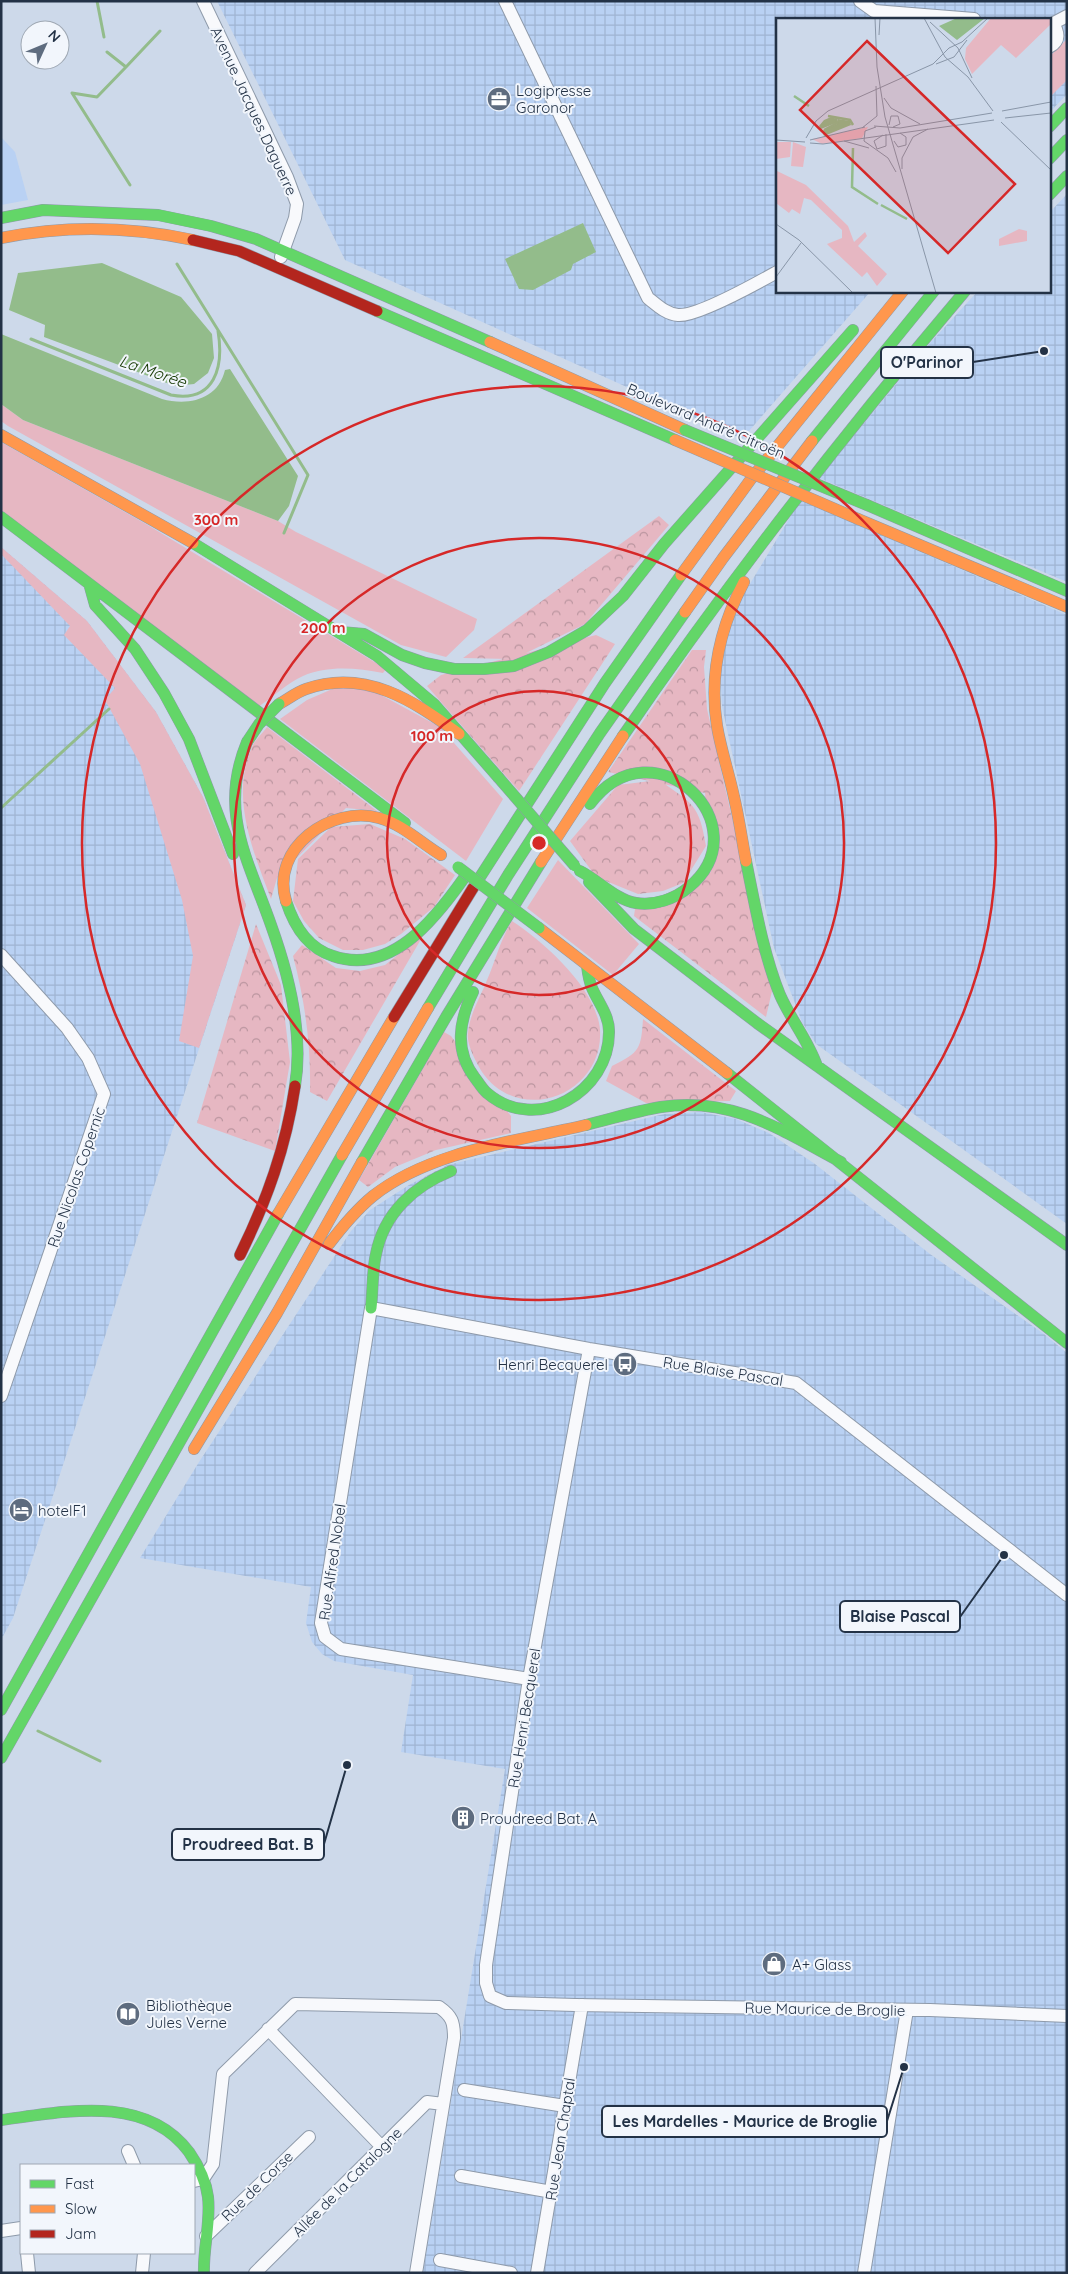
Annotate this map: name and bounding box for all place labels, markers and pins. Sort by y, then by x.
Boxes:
place label: Logipresse Garonor [516,81,591,117]
office icon: Logipresse Garonor [486,86,512,112]
callout: O'Parinor [881,347,973,378]
centre of rings [530,834,548,852]
bus stop icon: Henri Becquerel [612,1351,638,1377]
place label: Henri Becquerel [498,1355,608,1374]
hotel icon: hotelF1 [8,1497,34,1523]
place label: hotelF1 [38,1501,87,1520]
callout: Blaise Pascal [840,1601,960,1632]
building icon: Proudreed Bat. A [450,1805,476,1831]
place label: Proudreed Bat. A [480,1809,597,1828]
callout: Proudreed Bat. B [172,1829,324,1860]
shop icon: A+ Glass [761,1951,787,1977]
place label: A+ Glass [792,1955,851,1974]
place label: Bibliothèque Jules Verne [146,1996,232,2032]
library icon: Bibliothèque Jules Verne [115,2001,141,2027]
callout: Les Mardelles - Maurice de Broglie [602,2106,887,2137]

